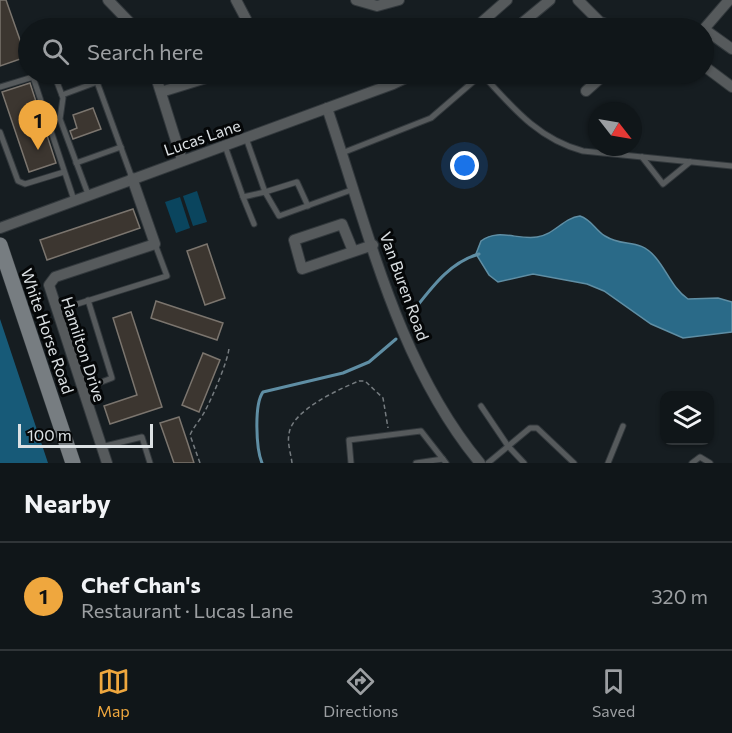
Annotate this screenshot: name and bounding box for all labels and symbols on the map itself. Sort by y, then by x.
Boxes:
pin: 1 [18,100,57,150]
north arrow [588,102,642,156]
street label: Lucas Lane [161,115,243,159]
your location [450,151,479,180]
street label: Van Buren Road [377,229,433,343]
street label: White Horse Road [18,266,78,396]
street label: Hamilton Drive [58,294,110,404]
scale bar [18,421,153,448]

